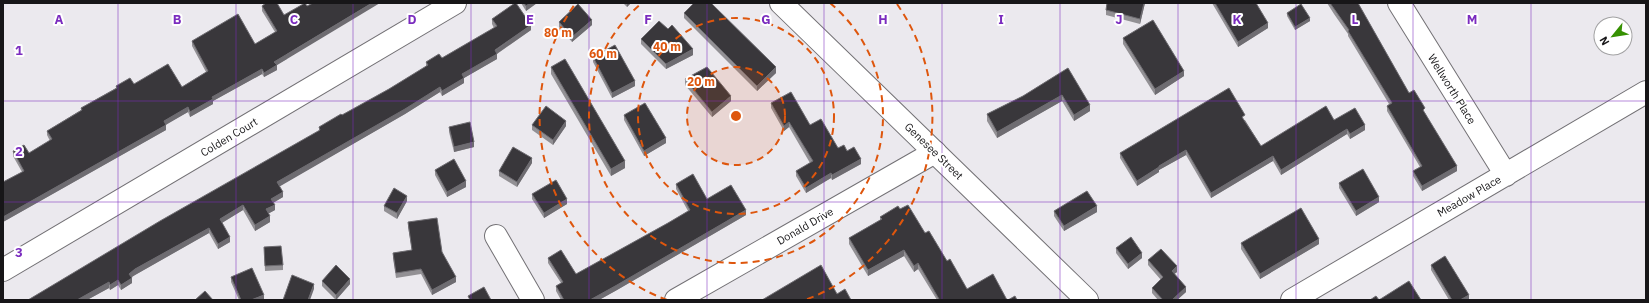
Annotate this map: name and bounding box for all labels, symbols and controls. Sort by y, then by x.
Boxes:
text: A [55,11,64,28]
text: B [173,11,182,28]
text: C [290,11,299,28]
text: D [407,11,417,28]
text: E [526,11,534,28]
text: F [644,11,652,28]
text: G [761,11,771,28]
text: H [878,11,888,28]
text: I [998,11,1004,28]
text: J [1115,11,1123,28]
text: K [1232,11,1242,28]
text: L [1352,11,1359,28]
text: M [1467,11,1477,28]
north arrow [1593,16,1633,56]
text: 80 m [544,25,572,40]
text: N [1596,34,1612,48]
text: 40 m [653,39,681,54]
text: 1 [15,42,23,59]
text: 60 m [589,46,617,61]
street label: Wellworth Place [1425,51,1479,127]
text: 20 m [687,74,715,89]
centre of rings [729,109,743,123]
street label: Colden Court [198,114,260,160]
street label: Genesee Street [902,120,966,183]
text: 2 [15,143,23,160]
street label: Meadow Place [1435,172,1503,220]
street label: Donald Drive [774,204,836,248]
text: 3 [15,244,23,261]

